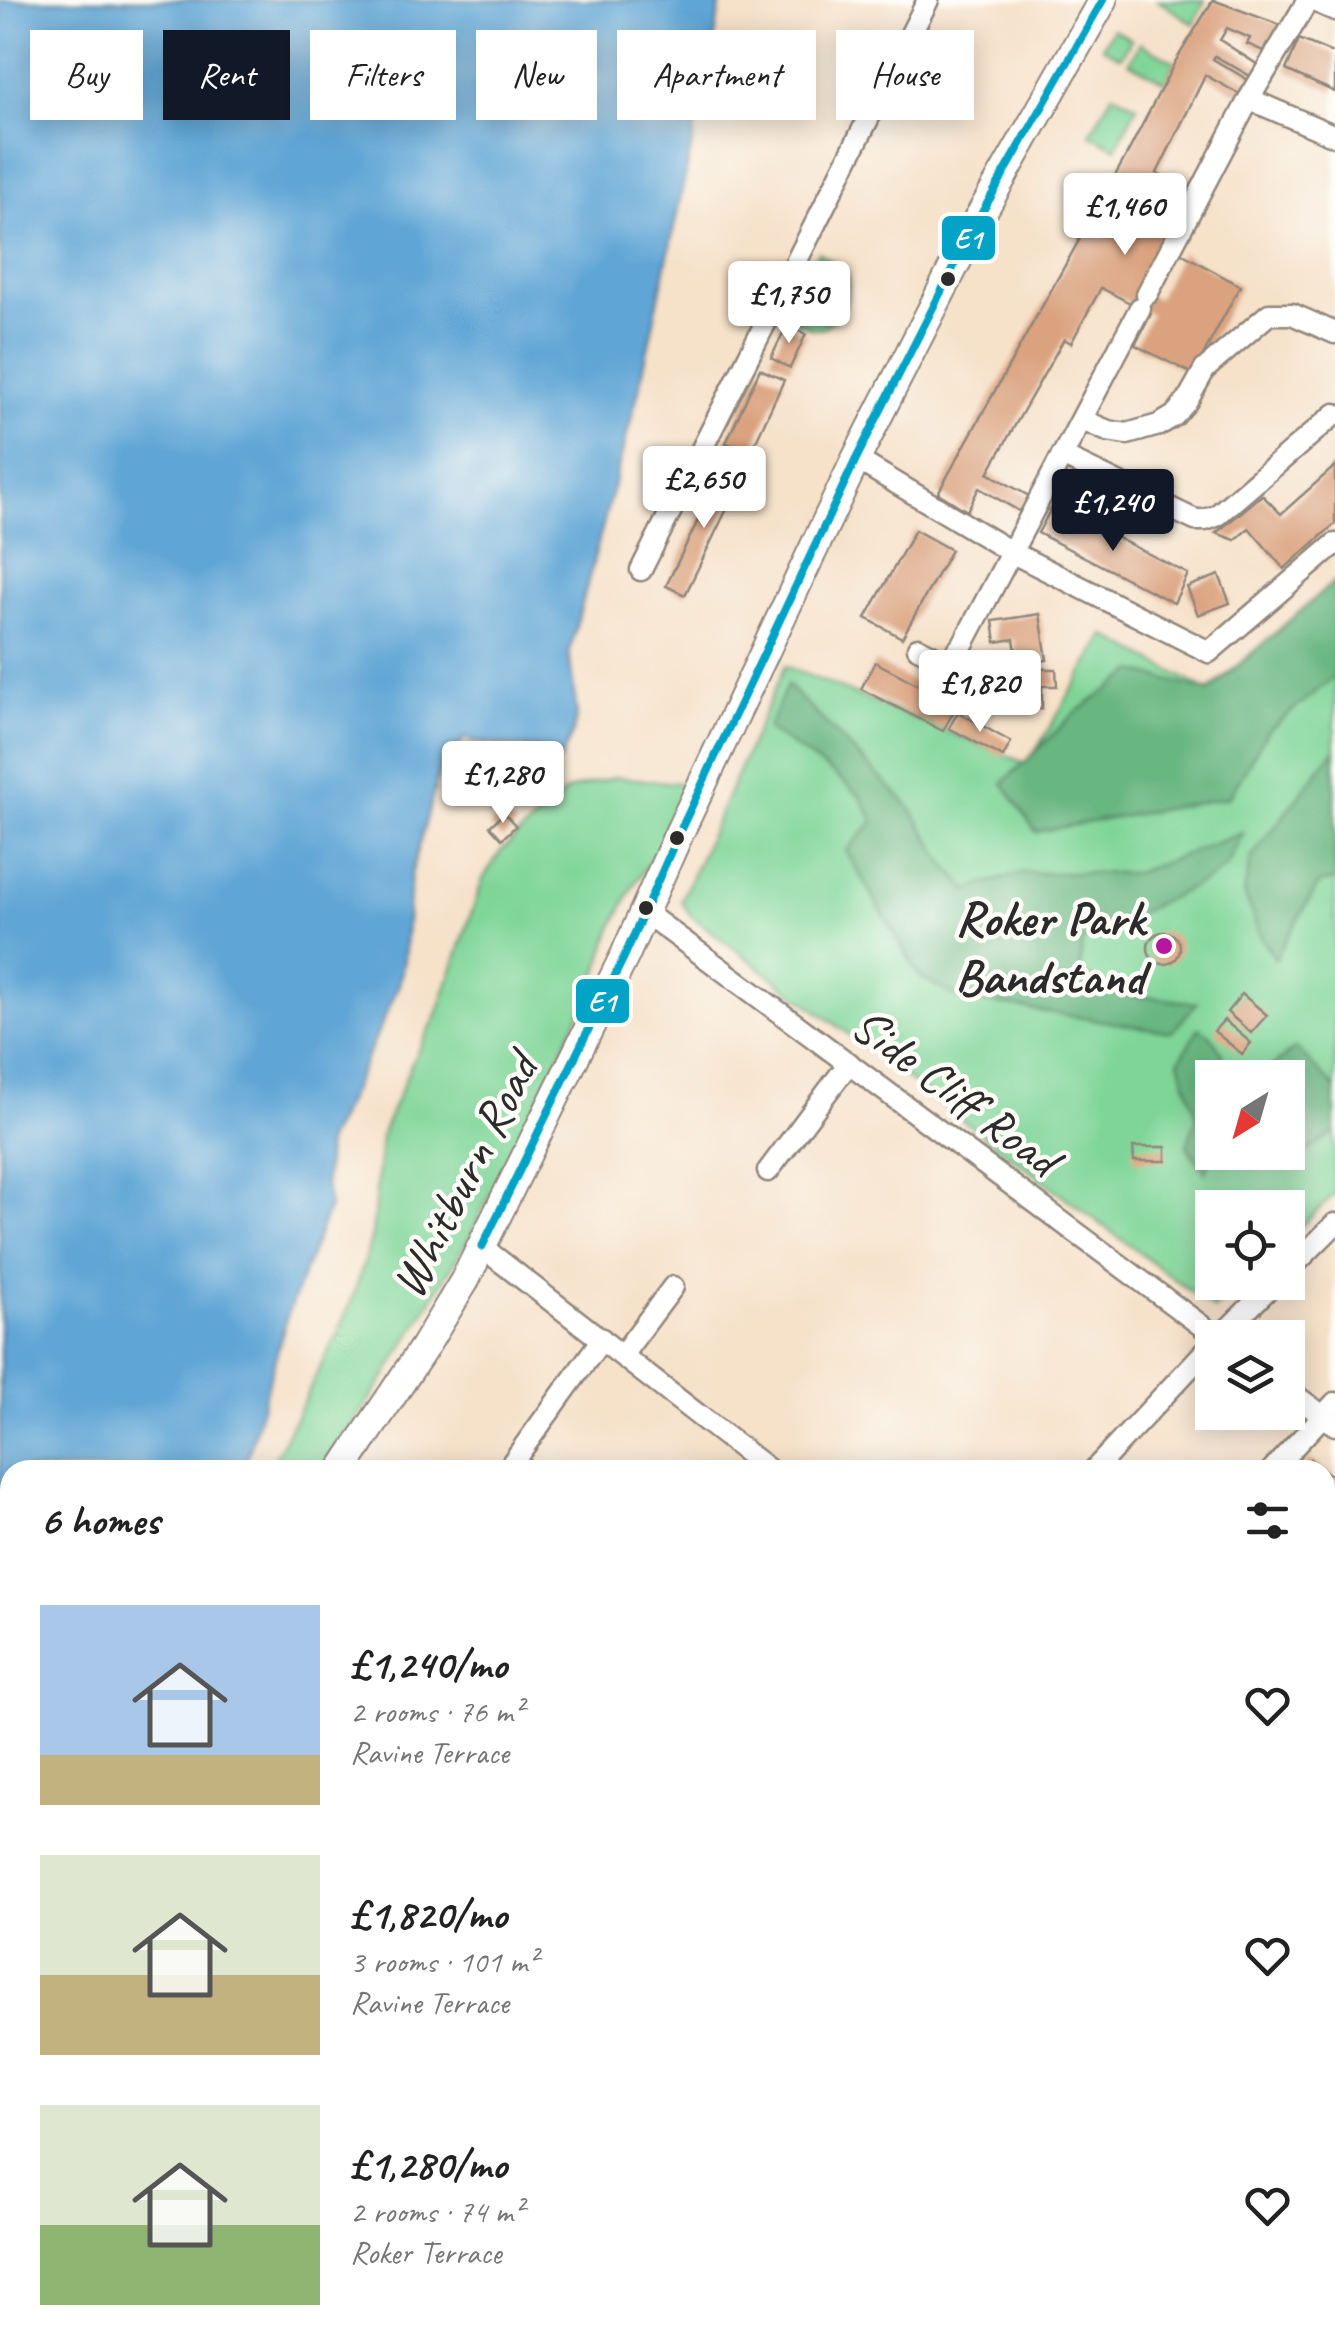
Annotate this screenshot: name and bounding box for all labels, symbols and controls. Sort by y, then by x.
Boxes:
chip: Buy [30,30,143,120]
chip: Rent [163,30,290,120]
chip: Filters [310,30,456,120]
chip: New [476,30,597,120]
chip: Apartment [617,30,816,120]
chip: House [836,30,974,120]
pin: £1,460 [1044,173,1206,258]
text: £1,460 [1085,185,1165,226]
line badge: E1 [940,214,997,262]
text: E1 [954,221,985,256]
pin: £1,750 [708,261,870,346]
unlabelled marker [938,269,958,289]
text: £1,750 [750,273,828,314]
pin: £2,650 [623,446,785,531]
text: £2,650 [665,458,743,499]
pin: £1,240 [1032,469,1194,554]
text: £1,240 [1074,481,1152,522]
pin: £1,820 [899,650,1061,735]
text: £1,820 [941,662,1019,703]
pin: £1,280 [422,741,584,826]
text: £1,280 [464,753,542,794]
unlabelled marker [667,828,687,848]
place label: Roker Park Bandstand [955,887,1152,1008]
unlabelled marker [636,898,656,918]
marker: Roker Park Bandstand [1153,935,1175,957]
line badge: E1 [574,977,631,1025]
text: E1 [588,984,619,1019]
street label: Side Cliff Road [839,993,1077,1194]
street label: Whitburn Road [376,1038,555,1308]
north arrow [1195,1060,1305,1170]
map controls [1195,1060,1305,1430]
button: locate [1195,1190,1305,1300]
button: layers [1195,1320,1305,1430]
icon: filters [1240,1493,1295,1548]
text: 6 homes [40,1494,159,1547]
text: £1,240/mo [350,1638,507,1691]
icon: home [120,1645,240,1765]
icon: heart [1240,1678,1295,1733]
text: 2 rooms · 76 m² [350,1691,523,1732]
text: Ravine Terrace [350,1732,509,1773]
text: £1,820/mo [350,1888,507,1941]
icon: home [120,1895,240,2015]
icon: heart [1240,1928,1295,1983]
text: 3 rooms · 101 m² [350,1941,537,1982]
text: Ravine Terrace [350,1982,509,2023]
text: £1,280/mo [350,2138,507,2191]
icon: home [120,2145,240,2265]
icon: heart [1240,2178,1295,2233]
text: 2 rooms · 74 m² [350,2191,523,2232]
text: Roker Terrace [350,2232,501,2273]

